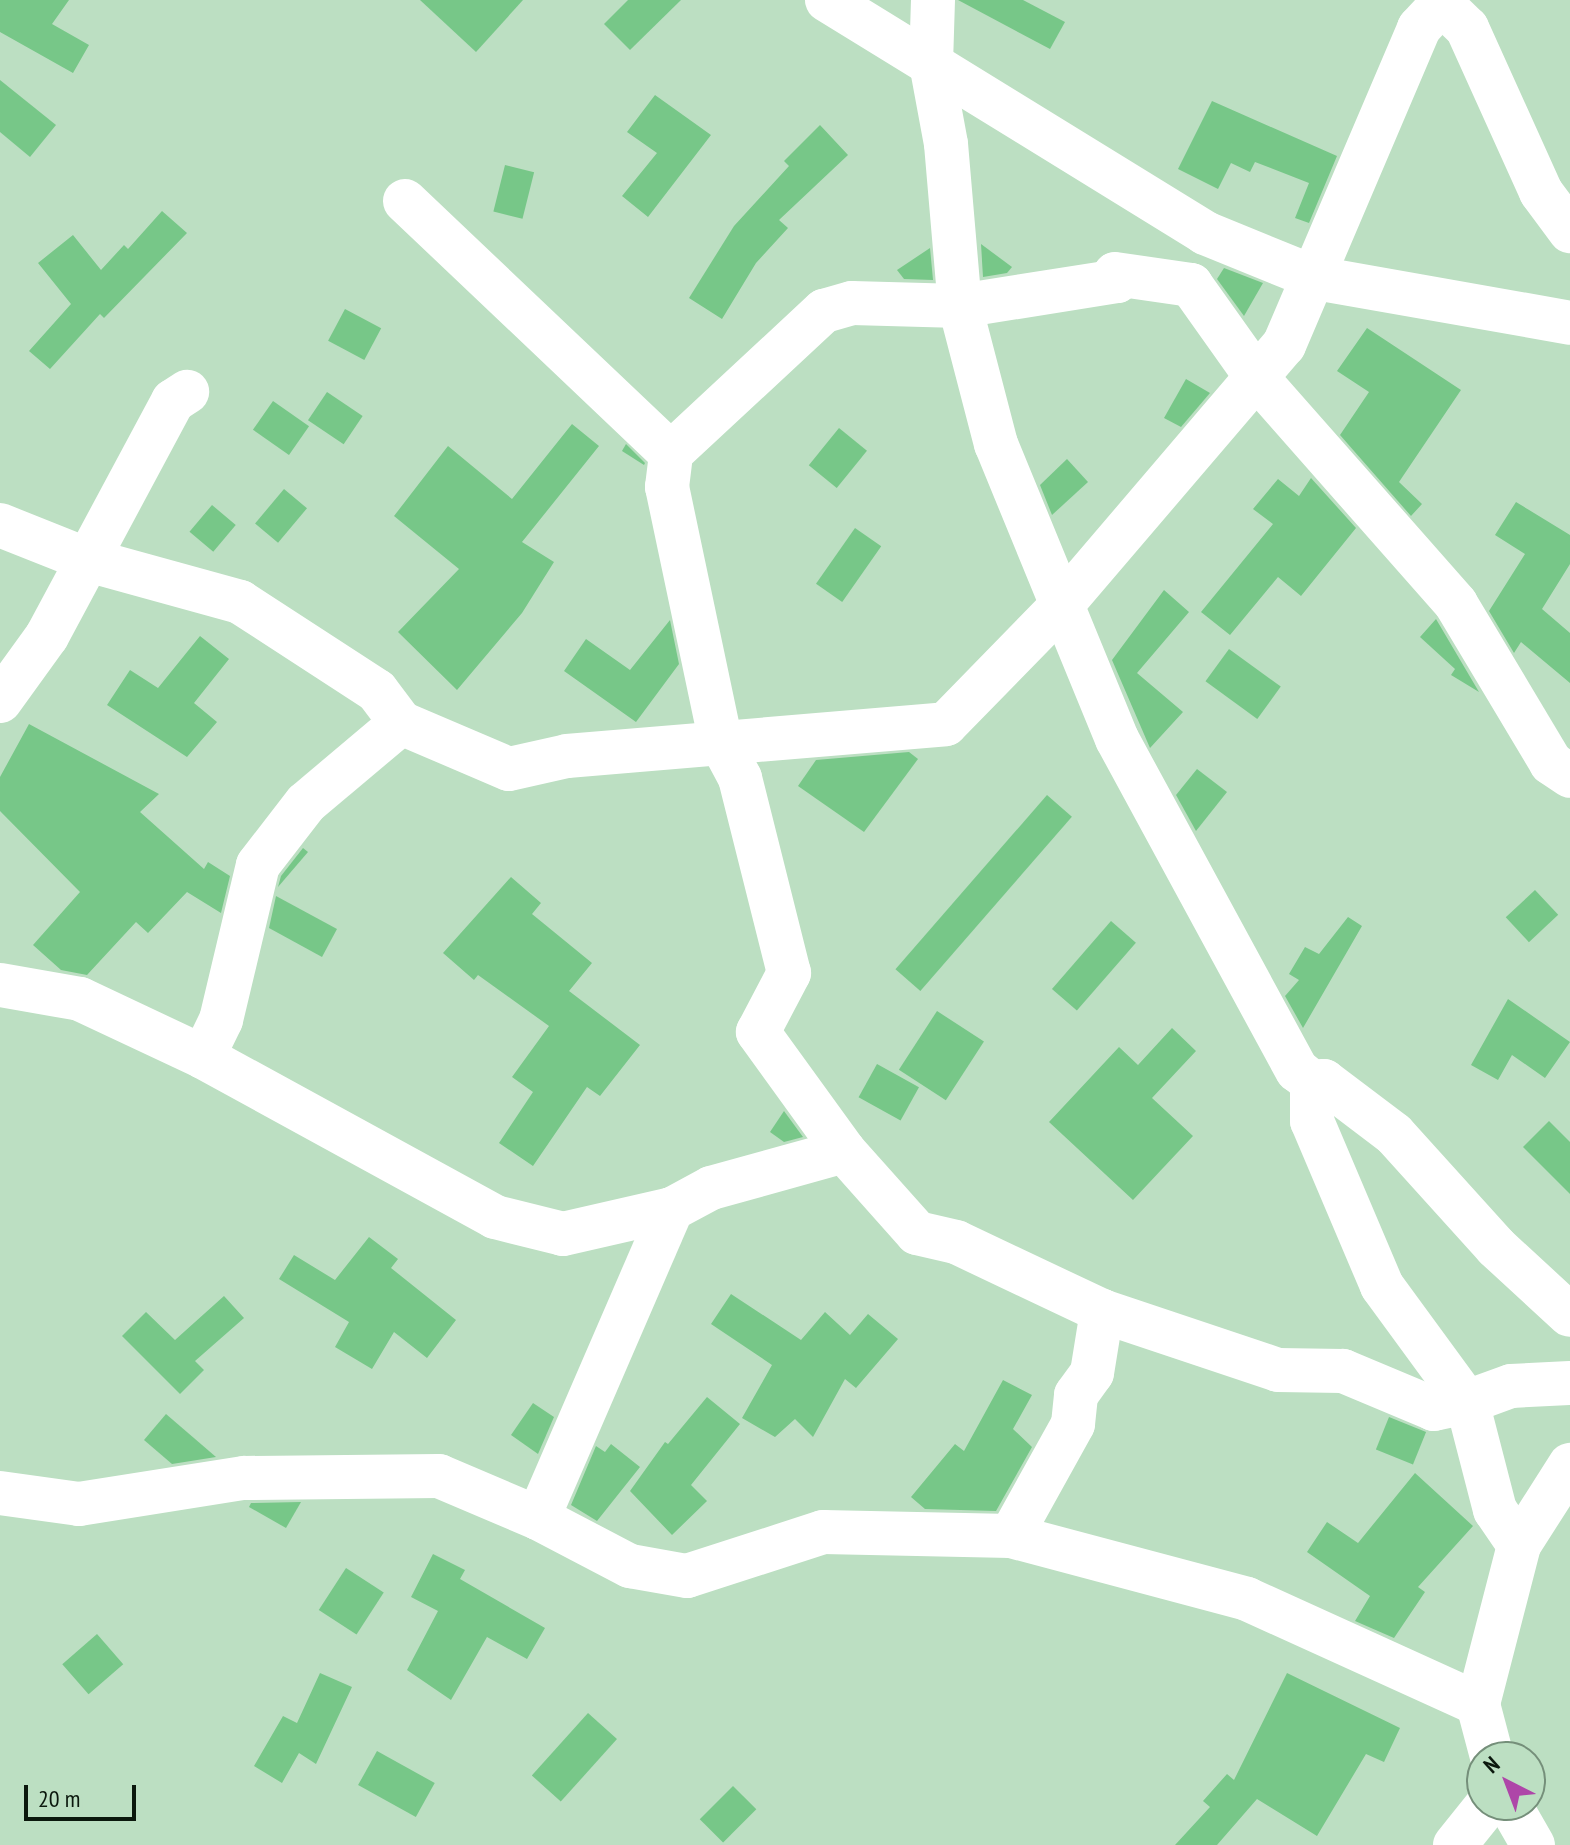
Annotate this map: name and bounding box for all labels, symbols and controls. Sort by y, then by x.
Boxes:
north arrow [1466,1741,1546,1821]
text: N [1477,1750,1505,1779]
scale bar [28,1769,140,1819]
text: 20 m [38,1783,80,1814]

